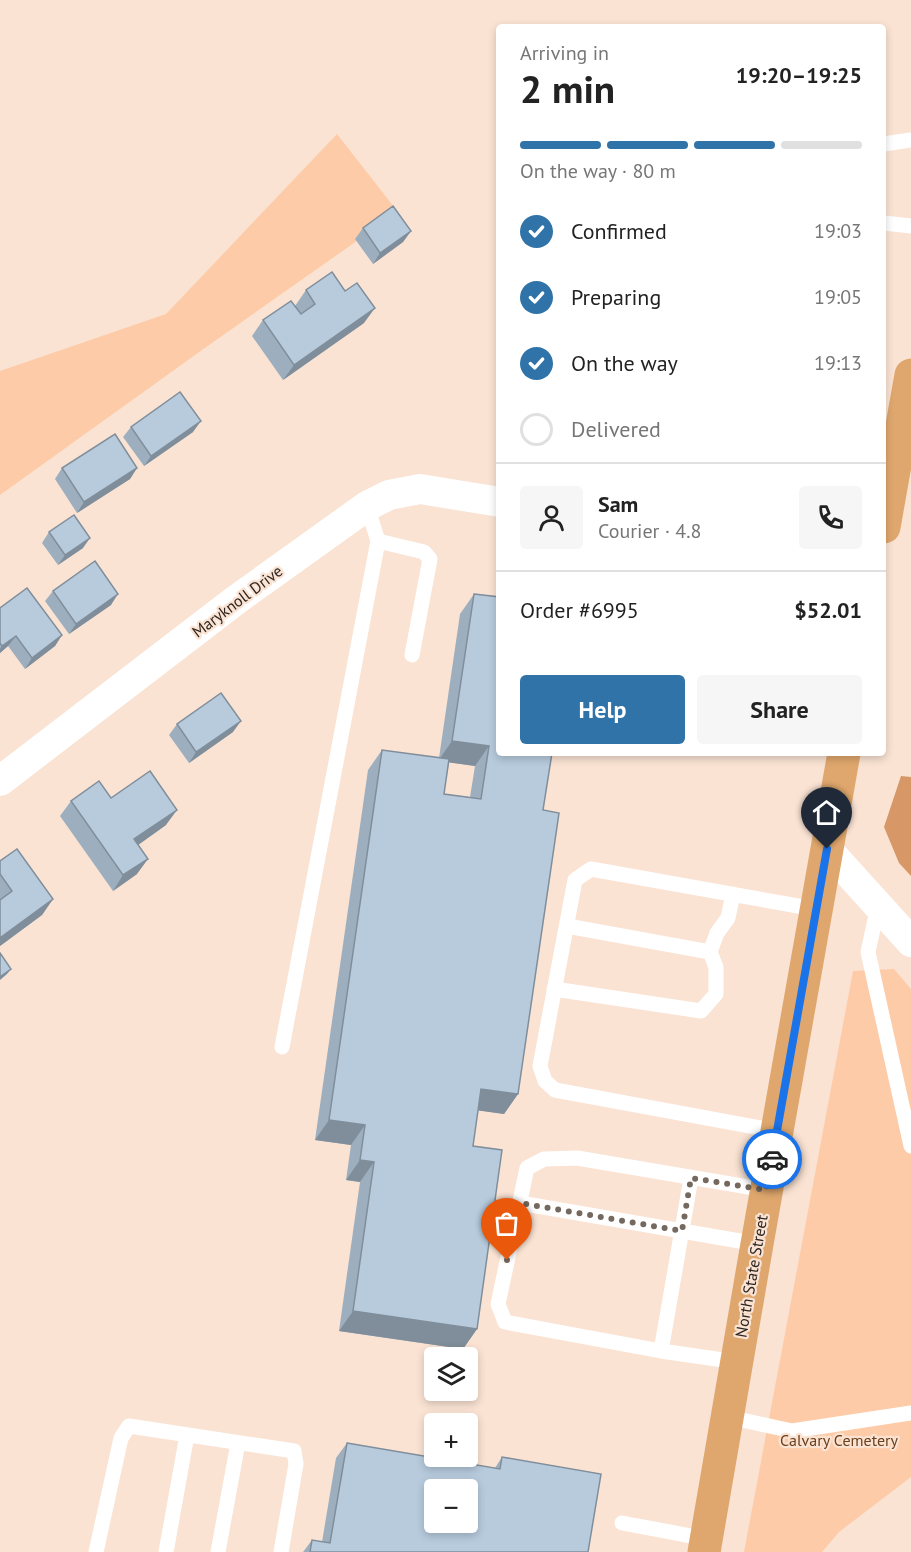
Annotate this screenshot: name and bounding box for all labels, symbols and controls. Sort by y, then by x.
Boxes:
text: Arriving in [520,40,609,66]
text: 19:20–19:25 [736,61,862,89]
text: 2 min [520,63,615,114]
text: On the way · 80 m [520,158,676,184]
icon: check [520,215,553,248]
text: Confirmed [571,217,667,245]
text: 19:03 [814,218,862,244]
icon: check [520,281,553,314]
text: Preparing [571,283,661,311]
text: 19:05 [814,284,862,310]
icon: check [520,347,553,380]
text: On the way [571,349,678,377]
text: 19:13 [814,350,862,376]
text: Delivered [571,415,661,443]
button: person [520,486,583,549]
button: phone [799,486,862,549]
text: Sam [598,490,638,518]
text: Courier · 4.8 [598,518,701,544]
street label: Maryknoll Drive [188,561,286,641]
text: Order #6995 [520,596,639,624]
text: $52.01 [794,596,862,624]
button: Help [520,675,685,744]
button: Share [697,675,862,744]
pin [801,787,852,849]
icon: home [810,796,843,829]
courier [742,1129,802,1189]
icon: car [756,1143,789,1176]
pin [481,1198,532,1260]
icon: bag [490,1207,523,1240]
street label: North State Street [730,1213,772,1339]
map controls [424,1347,478,1533]
button: layers [424,1347,478,1401]
button: + [424,1413,478,1467]
park label: Calvary Cemetery [780,1430,898,1450]
button: − [424,1479,478,1533]

